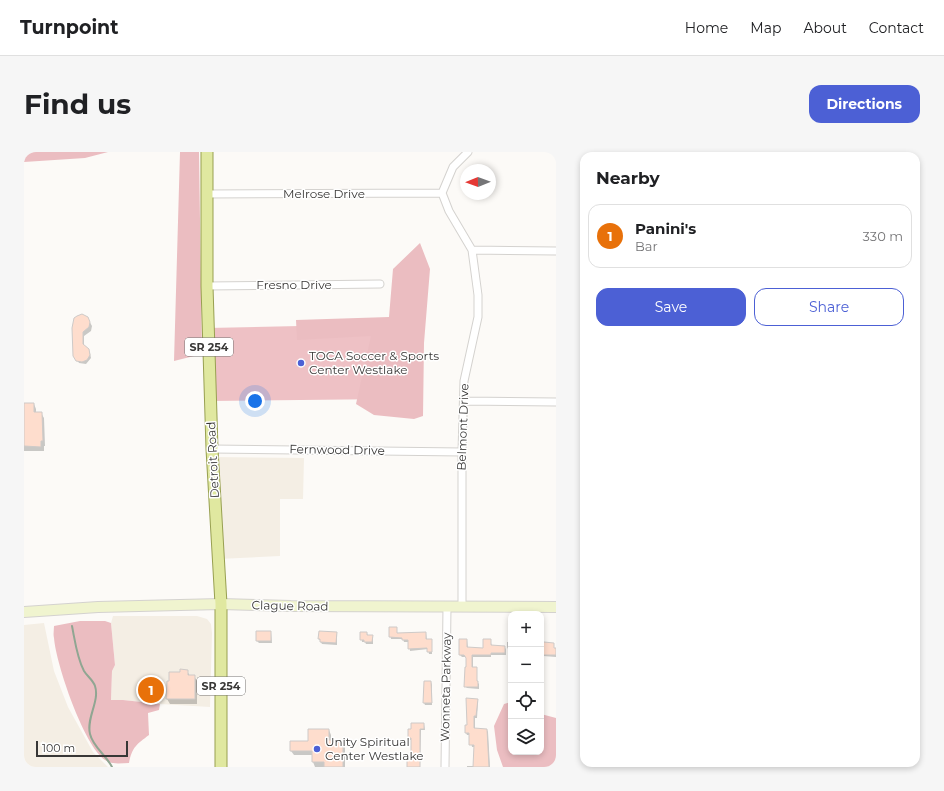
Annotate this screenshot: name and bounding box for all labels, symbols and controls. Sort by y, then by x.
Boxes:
text: Turnpoint [20,16,119,39]
text: Home [685,19,728,37]
text: Map [750,19,781,37]
text: About [803,19,847,37]
text: Contact [869,19,924,37]
button: Directions [809,85,920,123]
text: Find us [24,87,131,121]
north arrow [460,164,496,200]
text: Nearby [596,168,660,188]
street label: Melrose Drive [283,186,365,201]
text: Panini's [635,219,696,238]
text: 1 [607,228,613,244]
text: 330 m [863,228,903,244]
text: Bar [635,238,658,254]
street label: Fresno Drive [256,277,332,292]
button: Save [596,288,746,326]
button: Share [754,288,904,326]
road number: SR 254 [185,338,233,356]
place label: TOCA Soccer & Sports Center Westlake [309,348,439,377]
marker: TOCA Soccer & Sports Center Westlake [296,358,306,368]
street label: Belmont Drive [453,383,472,471]
your location [245,391,265,411]
street label: Detroit Road [203,421,222,499]
street label: Fernwood Drive [289,441,385,458]
street label: Clague Road [251,597,329,614]
map controls [508,611,544,755]
button: + [508,611,544,647]
street label: Wonneta Parkway [437,632,454,742]
button: − [508,647,544,683]
pin: 1 [138,675,164,705]
road number: SR 254 [197,677,245,695]
button: locate [508,683,544,719]
button: layers [508,719,544,755]
place label: Unity Spiritual Center Westlake [325,734,424,763]
scale bar [36,739,128,758]
text: 100 m [42,741,75,755]
marker: Unity Spiritual Center Westlake [312,744,322,754]

